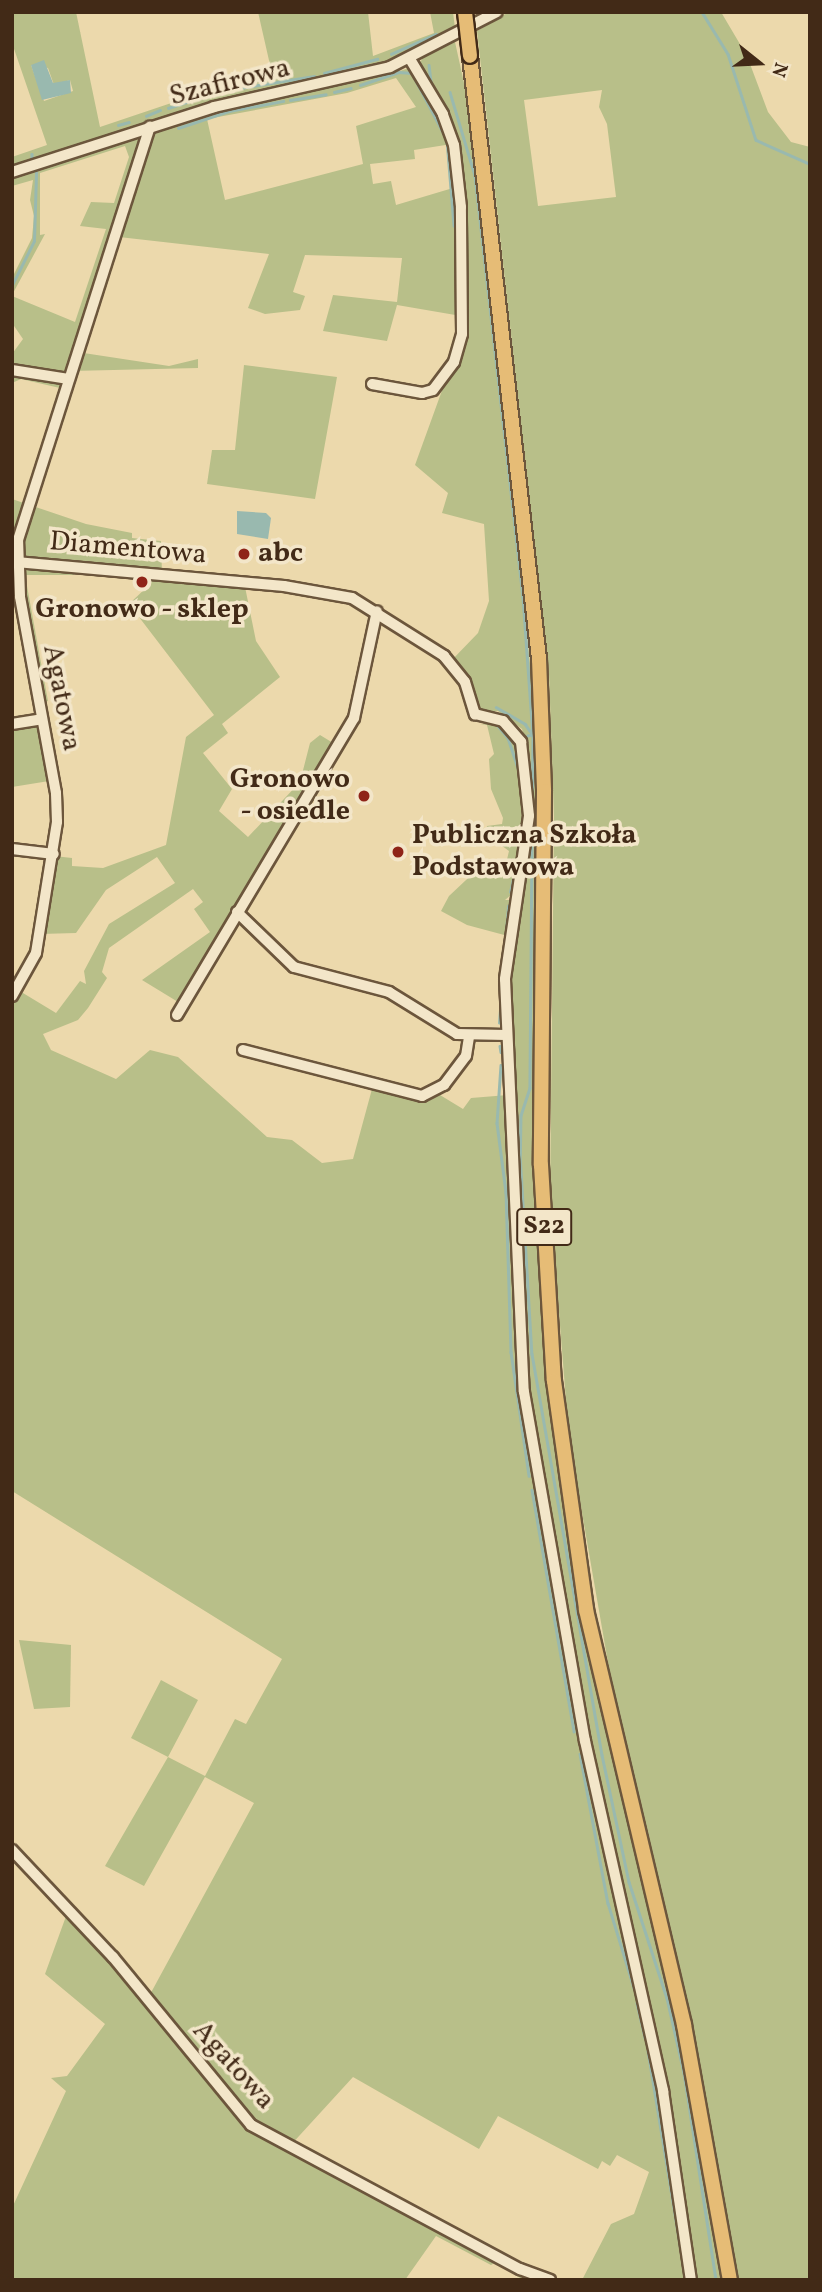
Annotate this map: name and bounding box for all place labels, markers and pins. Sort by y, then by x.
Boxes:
place label: abc [258,537,303,571]
marker: abc [236,546,252,562]
marker: Gronowo - sklep [134,574,150,590]
place label: Gronowo - sklep [35,593,249,627]
place label: Gronowo - osiedle [230,763,350,829]
marker: Gronowo - osiedle [356,788,372,804]
place label: Publiczna Szkoła Podstawowa [412,819,636,885]
marker: Publiczna Szkoła Podstawowa [390,844,406,860]

